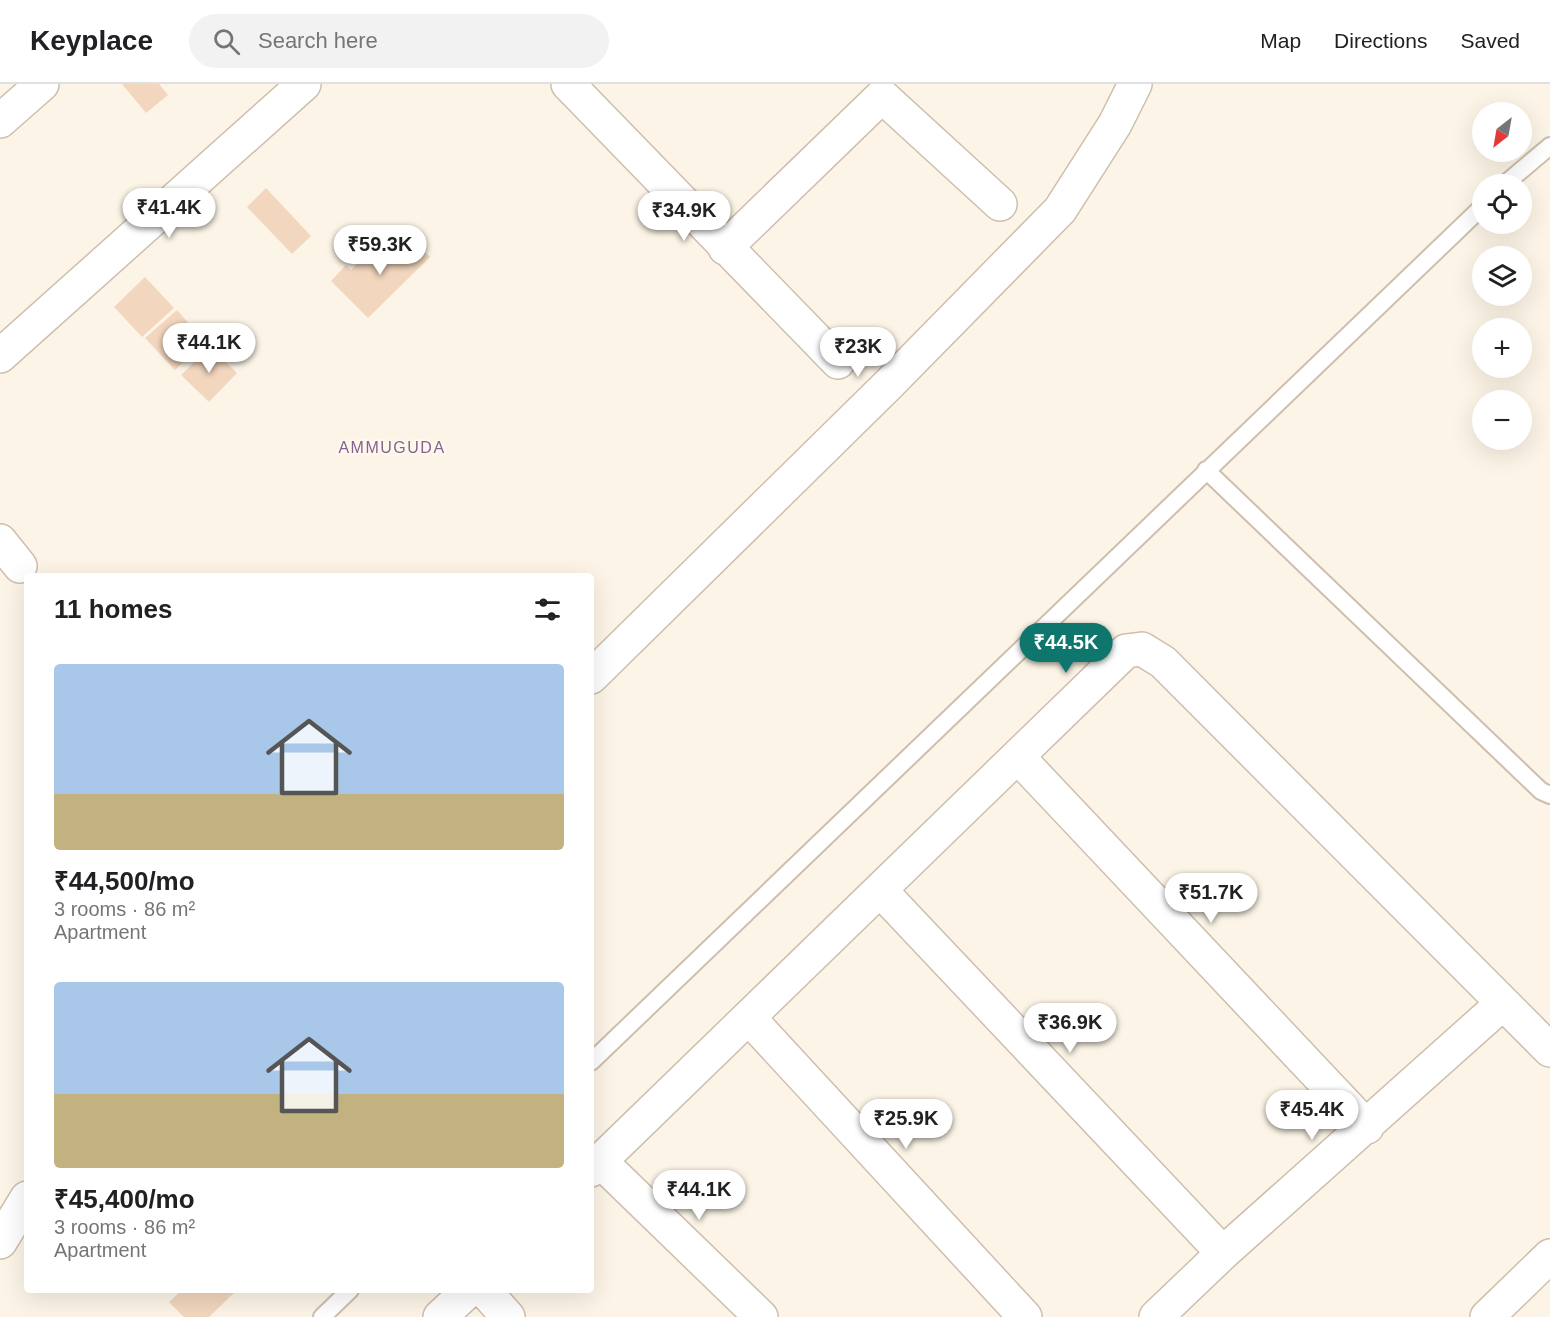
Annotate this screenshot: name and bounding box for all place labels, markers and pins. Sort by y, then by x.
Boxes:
pin: ₹41.4K [120,188,218,239]
pin: ₹34.9K [635,191,733,242]
pin: ₹59.3K [331,225,429,276]
pin: ₹44.1K [160,323,258,374]
pin: ₹23K [822,327,894,378]
pin: ₹44.5K [1017,623,1115,674]
pin: ₹51.7K [1162,873,1260,924]
pin: ₹36.9K [1021,1003,1119,1054]
pin: ₹45.4K [1263,1090,1361,1141]
pin: ₹25.9K [857,1099,955,1150]
pin: ₹44.1K [650,1170,748,1221]

